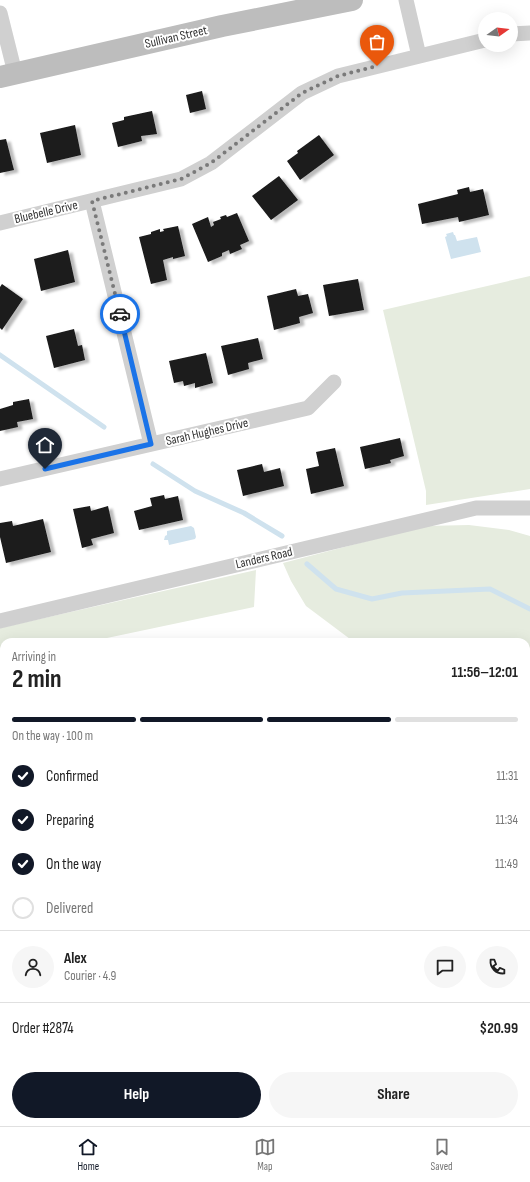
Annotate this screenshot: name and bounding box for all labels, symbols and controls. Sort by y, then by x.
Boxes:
north arrow [478,12,518,52]
map controls [478,12,518,52]
street label: Sullivan Street [143,22,209,52]
pin [360,25,394,66]
icon: bag [366,31,388,53]
street label: Bluebelle Drive [13,197,79,227]
courier [100,294,140,334]
icon: car [109,303,131,325]
street label: Sarah Hughes Drive [164,415,250,449]
pin [28,428,62,469]
icon: home [34,434,56,456]
street label: Landers Road [234,544,294,572]
text: Arriving in [12,649,56,665]
text: 11:56–12:01 [452,663,518,682]
text: 2 min [12,664,62,695]
text: On the way · 100 m [12,728,93,744]
icon: check [12,765,34,787]
text: Confirmed [46,767,99,786]
text: 11:31 [496,768,518,784]
icon: check [12,809,34,831]
text: Preparing [46,811,94,830]
text: 11:34 [496,812,518,828]
icon: check [12,853,34,875]
text: On the way [46,855,101,874]
text: 11:49 [495,856,518,872]
text: Delivered [46,899,93,918]
button: person [12,946,54,988]
button: chat [424,946,466,988]
button: phone [476,946,518,988]
text: Alex [64,949,87,968]
text: Courier · 4.9 [64,968,116,984]
text: Order #2874 [12,1019,73,1038]
text: $20.99 [480,1019,518,1038]
button: Help [12,1072,261,1118]
button: Share [269,1072,518,1118]
tab: Home [77,1136,99,1173]
tab: Map [254,1136,276,1173]
tab: Saved [431,1136,453,1173]

